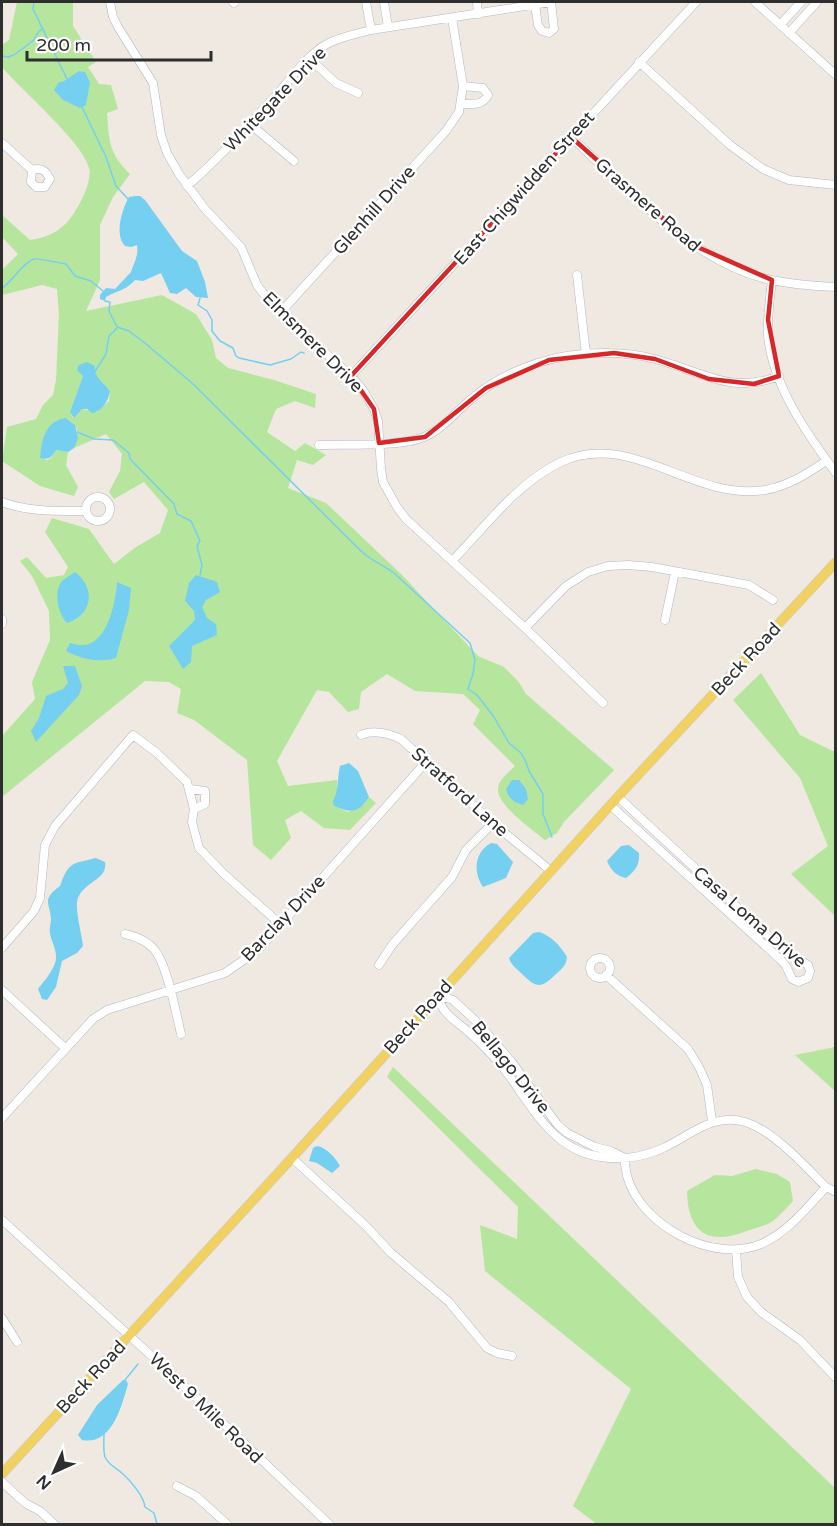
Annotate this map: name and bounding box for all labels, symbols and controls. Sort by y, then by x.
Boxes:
scale bar [27,24,212,62]
text: 200 m [36,34,91,56]
street label: Whitegate Drive [219,42,331,156]
street label: East Chigwidden Street [449,106,599,270]
street label: Grasmere Road [591,153,705,257]
street label: Glenhill Drive [328,161,420,259]
street label: Elmsmere Drive [258,287,368,397]
street label: Beck Road [707,618,785,700]
street label: Stratford Lane [407,743,513,841]
street label: Casa Loma Drive [689,862,811,972]
street label: Barclay Drive [236,870,330,966]
street label: Beck Road [379,975,457,1059]
street label: Bellago Drive [467,1016,555,1118]
street label: Beck Road [52,1336,130,1418]
street label: West 9 Mile Road [144,1348,268,1468]
north arrow [24,1442,84,1502]
text: N [32,1470,56,1494]

